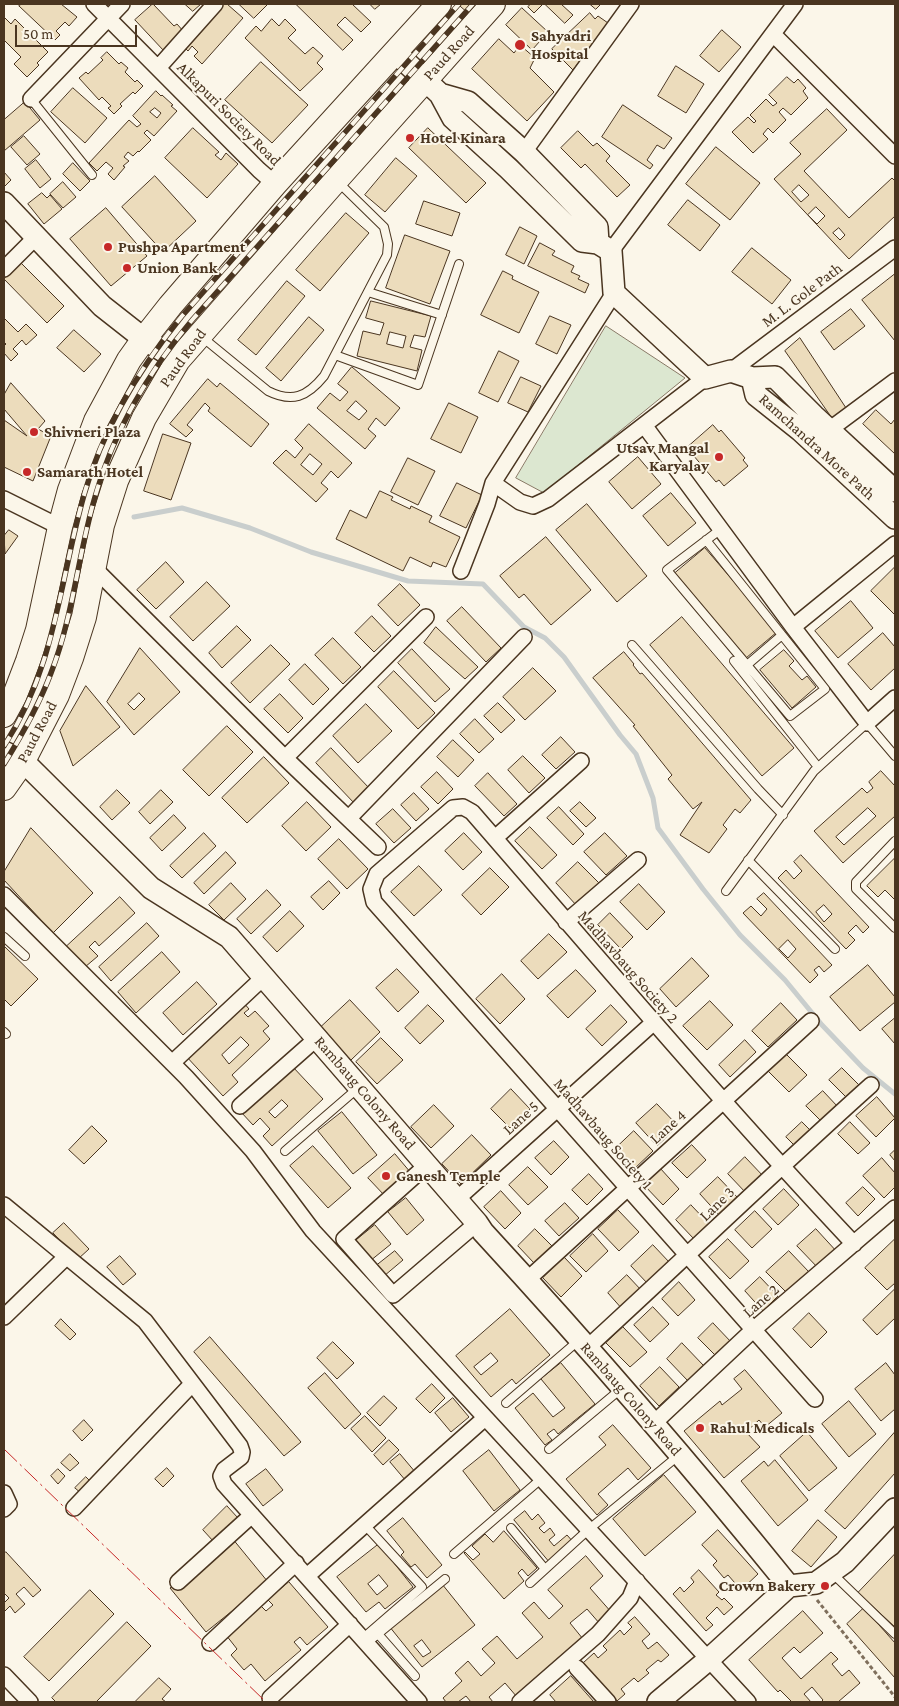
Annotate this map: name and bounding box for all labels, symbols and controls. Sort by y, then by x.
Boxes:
scale bar [18,15,140,47]
street label: Paud Road [419,21,479,85]
text: 50 m [23,26,53,42]
place label: Sahyadri Hospital [531,26,591,64]
marker: Sahyadri Hospital [513,38,527,52]
street label: Alkapuri Society Road [173,58,285,170]
place label: Hotel Kinara [420,128,506,148]
marker: Hotel Kinara [404,132,416,144]
place label: Pushpa Apartment [118,237,246,257]
marker: Pushpa Apartment [102,241,114,253]
place label: Union Bank [137,258,217,278]
street label: M. L. Gole Path [758,258,846,332]
marker: Union Bank [121,262,133,274]
street label: Paud Road [155,325,211,391]
street label: Ramchandra More Path [755,390,879,504]
place label: Shivneri Plaza [44,422,141,442]
marker: Shivneri Plaza [28,426,40,438]
place label: Utsav Mangal Karyalay [616,438,709,476]
marker: Utsav Mangal Karyalay [713,451,725,463]
place label: Samarath Hotel [37,462,143,482]
marker: Samarath Hotel [21,466,33,478]
street label: Paud Road [13,698,61,766]
street label: Madhavbaug Society 2 [574,906,682,1028]
street label: Rambaug Colony Road [310,1032,420,1154]
street label: Madhavbaug Society 1 [549,1074,657,1194]
street label: Lane 5 [499,1097,543,1139]
street label: Lane 4 [646,1106,690,1148]
place label: Ganesh Temple [396,1166,500,1186]
marker: Ganesh Temple [380,1170,392,1182]
street label: Lane 3 [695,1183,739,1225]
street label: Lane 2 [739,1280,783,1322]
street label: Rambaug Colony Road [576,1338,686,1460]
place label: Rahul Medicals [710,1418,814,1438]
marker: Rahul Medicals [694,1422,706,1434]
place label: Crown Bakery [719,1576,815,1596]
marker: Crown Bakery [819,1580,831,1592]

